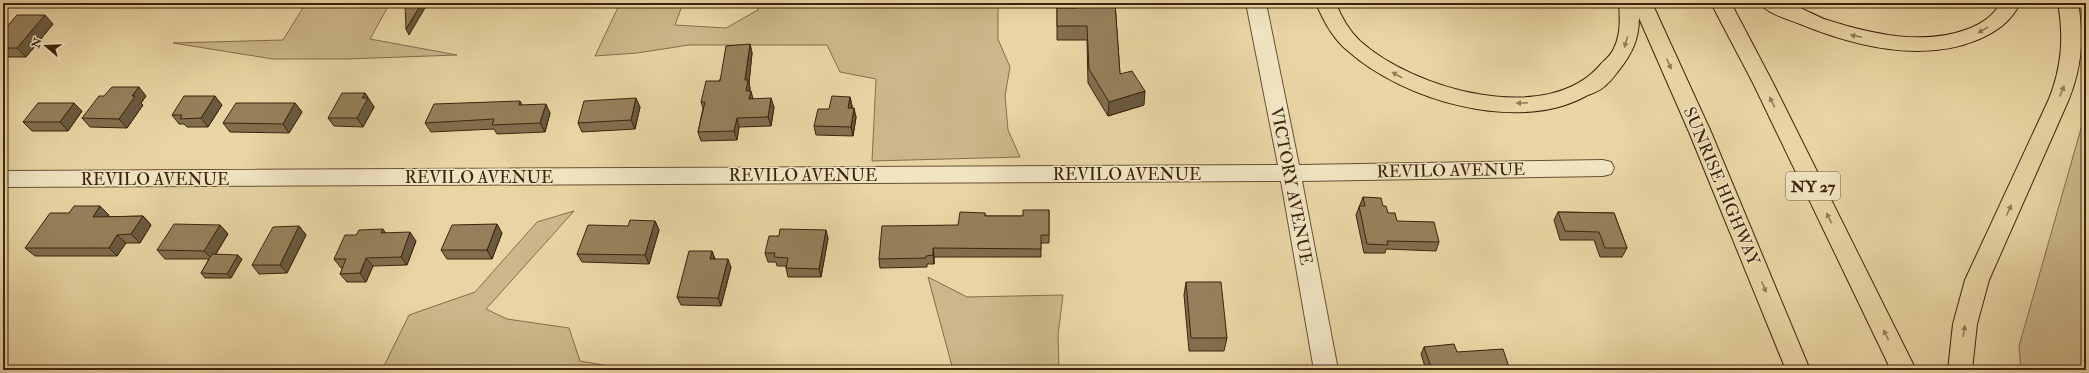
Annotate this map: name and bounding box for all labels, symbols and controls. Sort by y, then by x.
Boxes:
north arrow [26,26,66,66]
one-way arrow [1977,26,1989,33]
one-way arrow [1850,32,1862,38]
text: N [29,35,45,51]
one-way arrow [1623,36,1629,48]
one-way arrow [1667,59,1673,71]
one-way arrow [1391,72,1402,79]
one-way arrow [2060,85,2066,97]
one-way arrow [1769,96,1775,107]
one-way arrow [1516,100,1528,107]
street label: SUNRISE HIGHWAY [1679,104,1765,269]
street label: VICTORY AVENUE [1266,106,1317,267]
street label: REVILO AVENUE [1377,159,1525,182]
street label: REVILO AVENUE [1053,164,1201,185]
street label: REVILO AVENUE [729,165,877,186]
street label: REVILO AVENUE [405,167,553,188]
street label: REVILO AVENUE [81,169,229,190]
road number: NY 27 [1786,172,1840,200]
one-way arrow [2006,204,2012,216]
one-way arrow [1826,213,1832,224]
one-way arrow [1762,281,1768,293]
one-way arrow [1961,325,1967,337]
one-way arrow [1883,329,1889,341]

